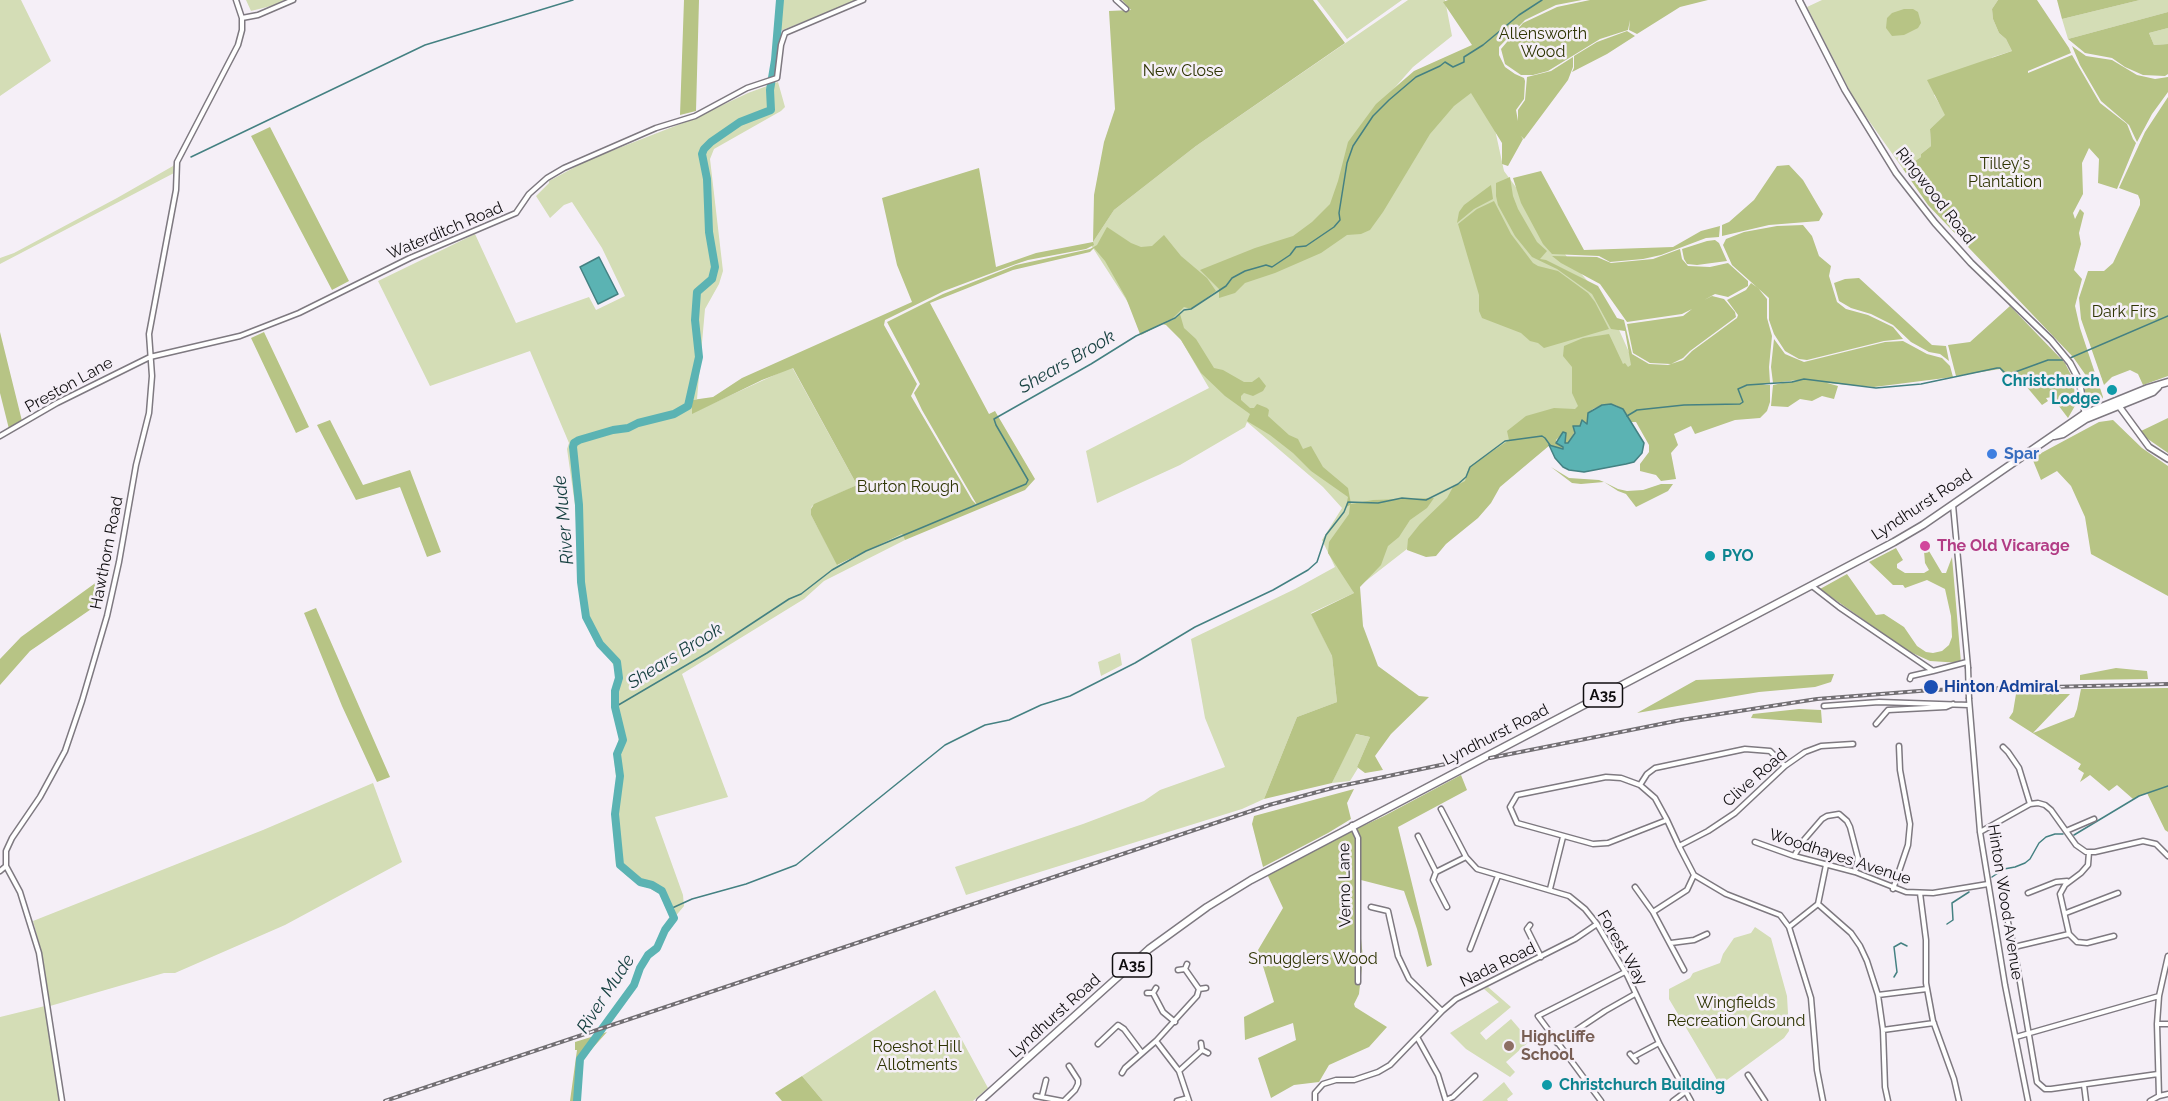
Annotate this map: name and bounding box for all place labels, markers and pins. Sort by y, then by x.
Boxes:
place label: Christchurch Lodge [2002,371,2100,409]
marker: Christchurch Lodge [2105,383,2119,397]
place label: Spar [2004,444,2039,464]
marker: Spar [1985,447,1999,461]
place label: The Old Vicarage [1937,536,2069,556]
marker: The Old Vicarage [1918,539,1932,553]
place label: PYO [1722,546,1754,566]
marker: PYO [1703,549,1717,563]
place label: Hinton Admiral [1944,677,2059,697]
marker: Hinton Admiral [1922,678,1940,696]
place label: Highcliffe School [1521,1027,1595,1065]
marker: Highcliffe School [1502,1039,1516,1053]
place label: Christchurch Building [1559,1075,1725,1095]
marker: Christchurch Building [1540,1078,1554,1092]

